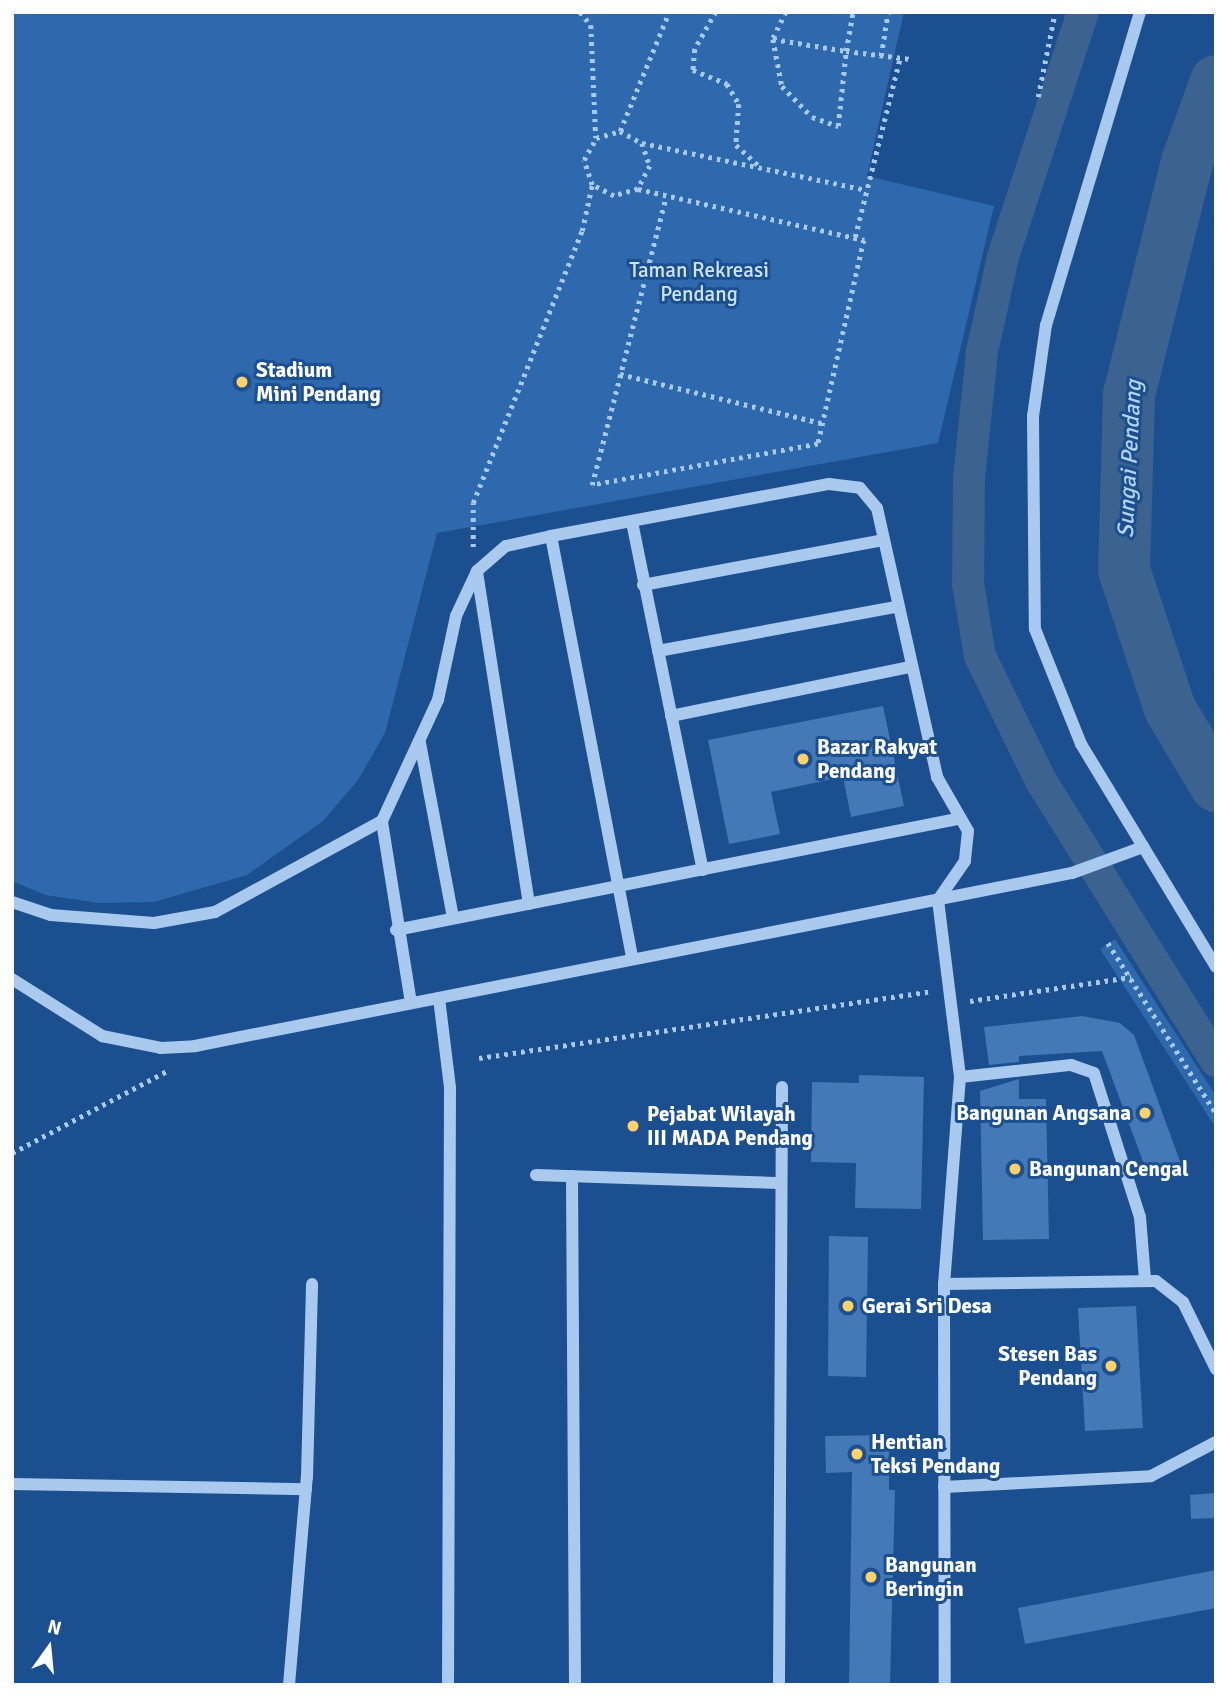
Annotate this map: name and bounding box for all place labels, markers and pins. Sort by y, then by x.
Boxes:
place label: Stadium Mini Pendang [256,357,381,407]
marker: Stadium Mini Pendang [234,374,250,390]
place label: Bazar Rakyat Pendang [817,734,937,784]
marker: Bazar Rakyat Pendang [795,751,811,767]
place label: Bangunan Angsana [956,1100,1131,1126]
place label: Pejabat Wilayah III MADA Pendang [647,1101,813,1151]
marker: Bangunan Angsana [1137,1105,1153,1121]
marker: Pejabat Wilayah III MADA Pendang [625,1118,641,1134]
place label: Bangunan Cengal [1029,1156,1189,1182]
marker: Bangunan Cengal [1007,1161,1023,1177]
place label: Gerai Sri Desa [862,1293,992,1319]
marker: Gerai Sri Desa [840,1298,856,1314]
place label: Stesen Bas Pendang [998,1341,1097,1391]
marker: Stesen Bas Pendang [1103,1358,1119,1374]
place label: Hentian Teksi Pendang [871,1429,1000,1479]
marker: Hentian Teksi Pendang [849,1446,865,1462]
place label: Bangunan Beringin [885,1552,977,1602]
marker: Bangunan Beringin [863,1569,879,1585]

